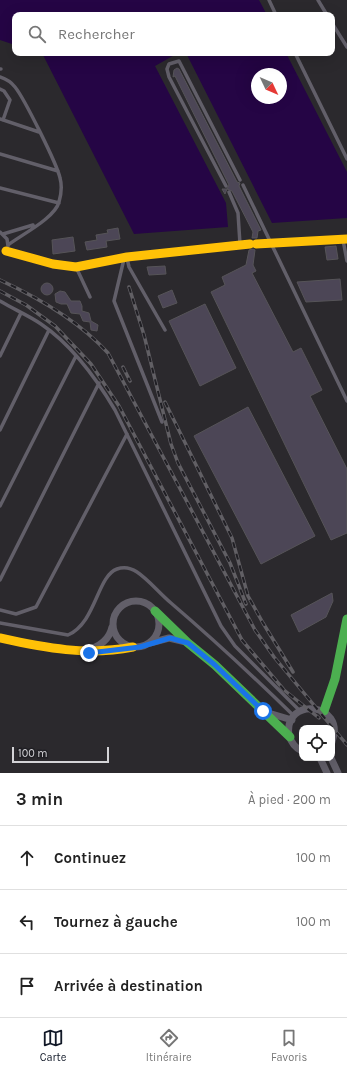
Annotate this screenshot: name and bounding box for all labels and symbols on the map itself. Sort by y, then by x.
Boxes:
north arrow [251,68,287,104]
route end [80,644,98,662]
route start [254,702,272,720]
scale bar [12,745,109,764]

